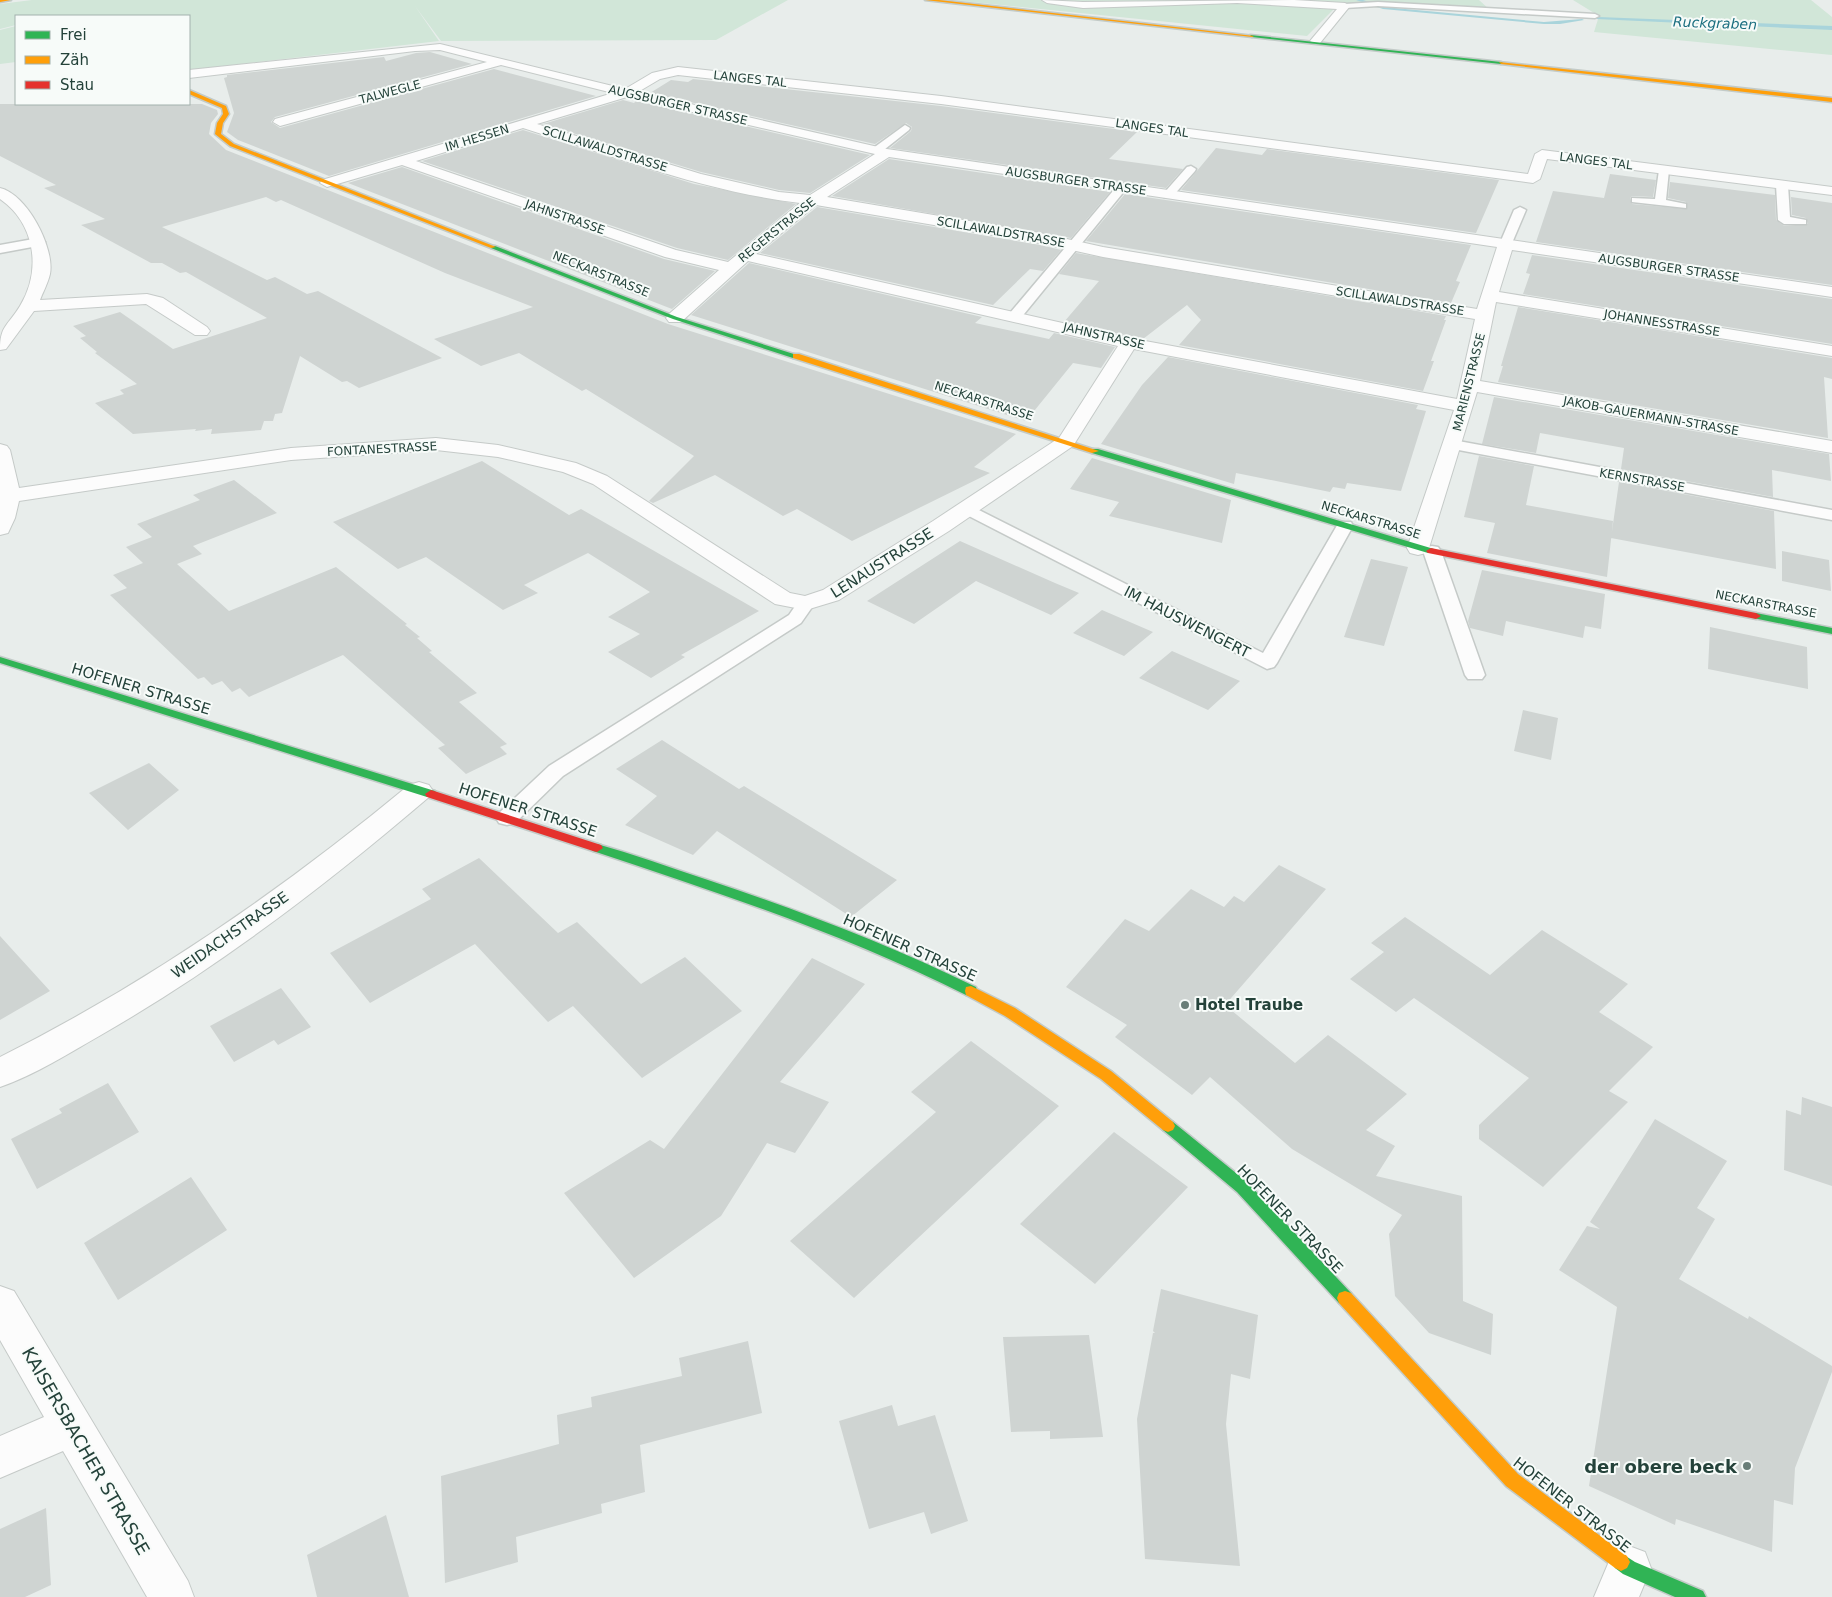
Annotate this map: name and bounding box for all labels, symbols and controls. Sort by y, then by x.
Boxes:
water label: Ruckgraben [1673,14,1757,32]
legend [15,15,190,105]
text: Frei [60,26,87,44]
text: Zäh [60,51,89,69]
street label: LANGES TAL [713,68,788,90]
text: Stau [60,76,94,94]
street label: TALWEGLE [357,77,422,107]
street label: AUGSBURGER STRASSE [607,82,749,128]
street label: LANGES TAL [1115,116,1190,140]
street label: IM HESSEN [443,122,511,154]
street label: SCILLAWALDSTRASSE [541,123,669,175]
street label: LANGES TAL [1559,150,1634,172]
street label: AUGSBURGER STRASSE [1005,164,1147,198]
street label: REGERSTRASSE [736,195,818,265]
street label: JAHNSTRASSE [522,196,607,237]
street label: SCILLAWALDSTRASSE [936,214,1066,250]
street label: NECKARSTRASSE [551,248,651,300]
street label: AUGSBURGER STRASSE [1598,251,1740,285]
street label: SCILLAWALDSTRASSE [1335,284,1465,318]
street label: JOHANNESSTRASSE [1602,307,1721,339]
street label: JAHNSTRASSE [1061,320,1146,352]
street label: MARIENSTRASSE [1450,331,1488,433]
street label: NECKARSTRASSE [933,378,1035,424]
street label: JAKOB-GAUERMANN-STRASSE [1561,393,1740,438]
street label: FONTANESTRASSE [327,439,437,459]
street label: KERNSTRASSE [1598,466,1686,494]
street label: NECKARSTRASSE [1320,498,1422,542]
street label: LENAUSTRASSE [827,524,937,602]
street label: IM HAUSWENGERT [1121,582,1254,662]
street label: NECKARSTRASSE [1714,587,1818,621]
street label: HOFENER STRASSE [69,659,213,719]
street label: HOFENER STRASSE [457,779,599,841]
street label: WEIDACHSTRASSE [168,888,292,982]
street label: HOFENER STRASSE [840,910,980,986]
place label: Hotel Traube [1195,996,1303,1014]
marker: Hotel Traube [1179,999,1191,1011]
street label: HOFENER STRASSE [1233,1161,1347,1277]
street label: KAISERSBACHER STRASSE [18,1343,154,1559]
street label: HOFENER STRASSE [1510,1453,1634,1557]
place label: der obere beck [1584,1456,1738,1477]
marker: der obere beck [1741,1460,1753,1472]

